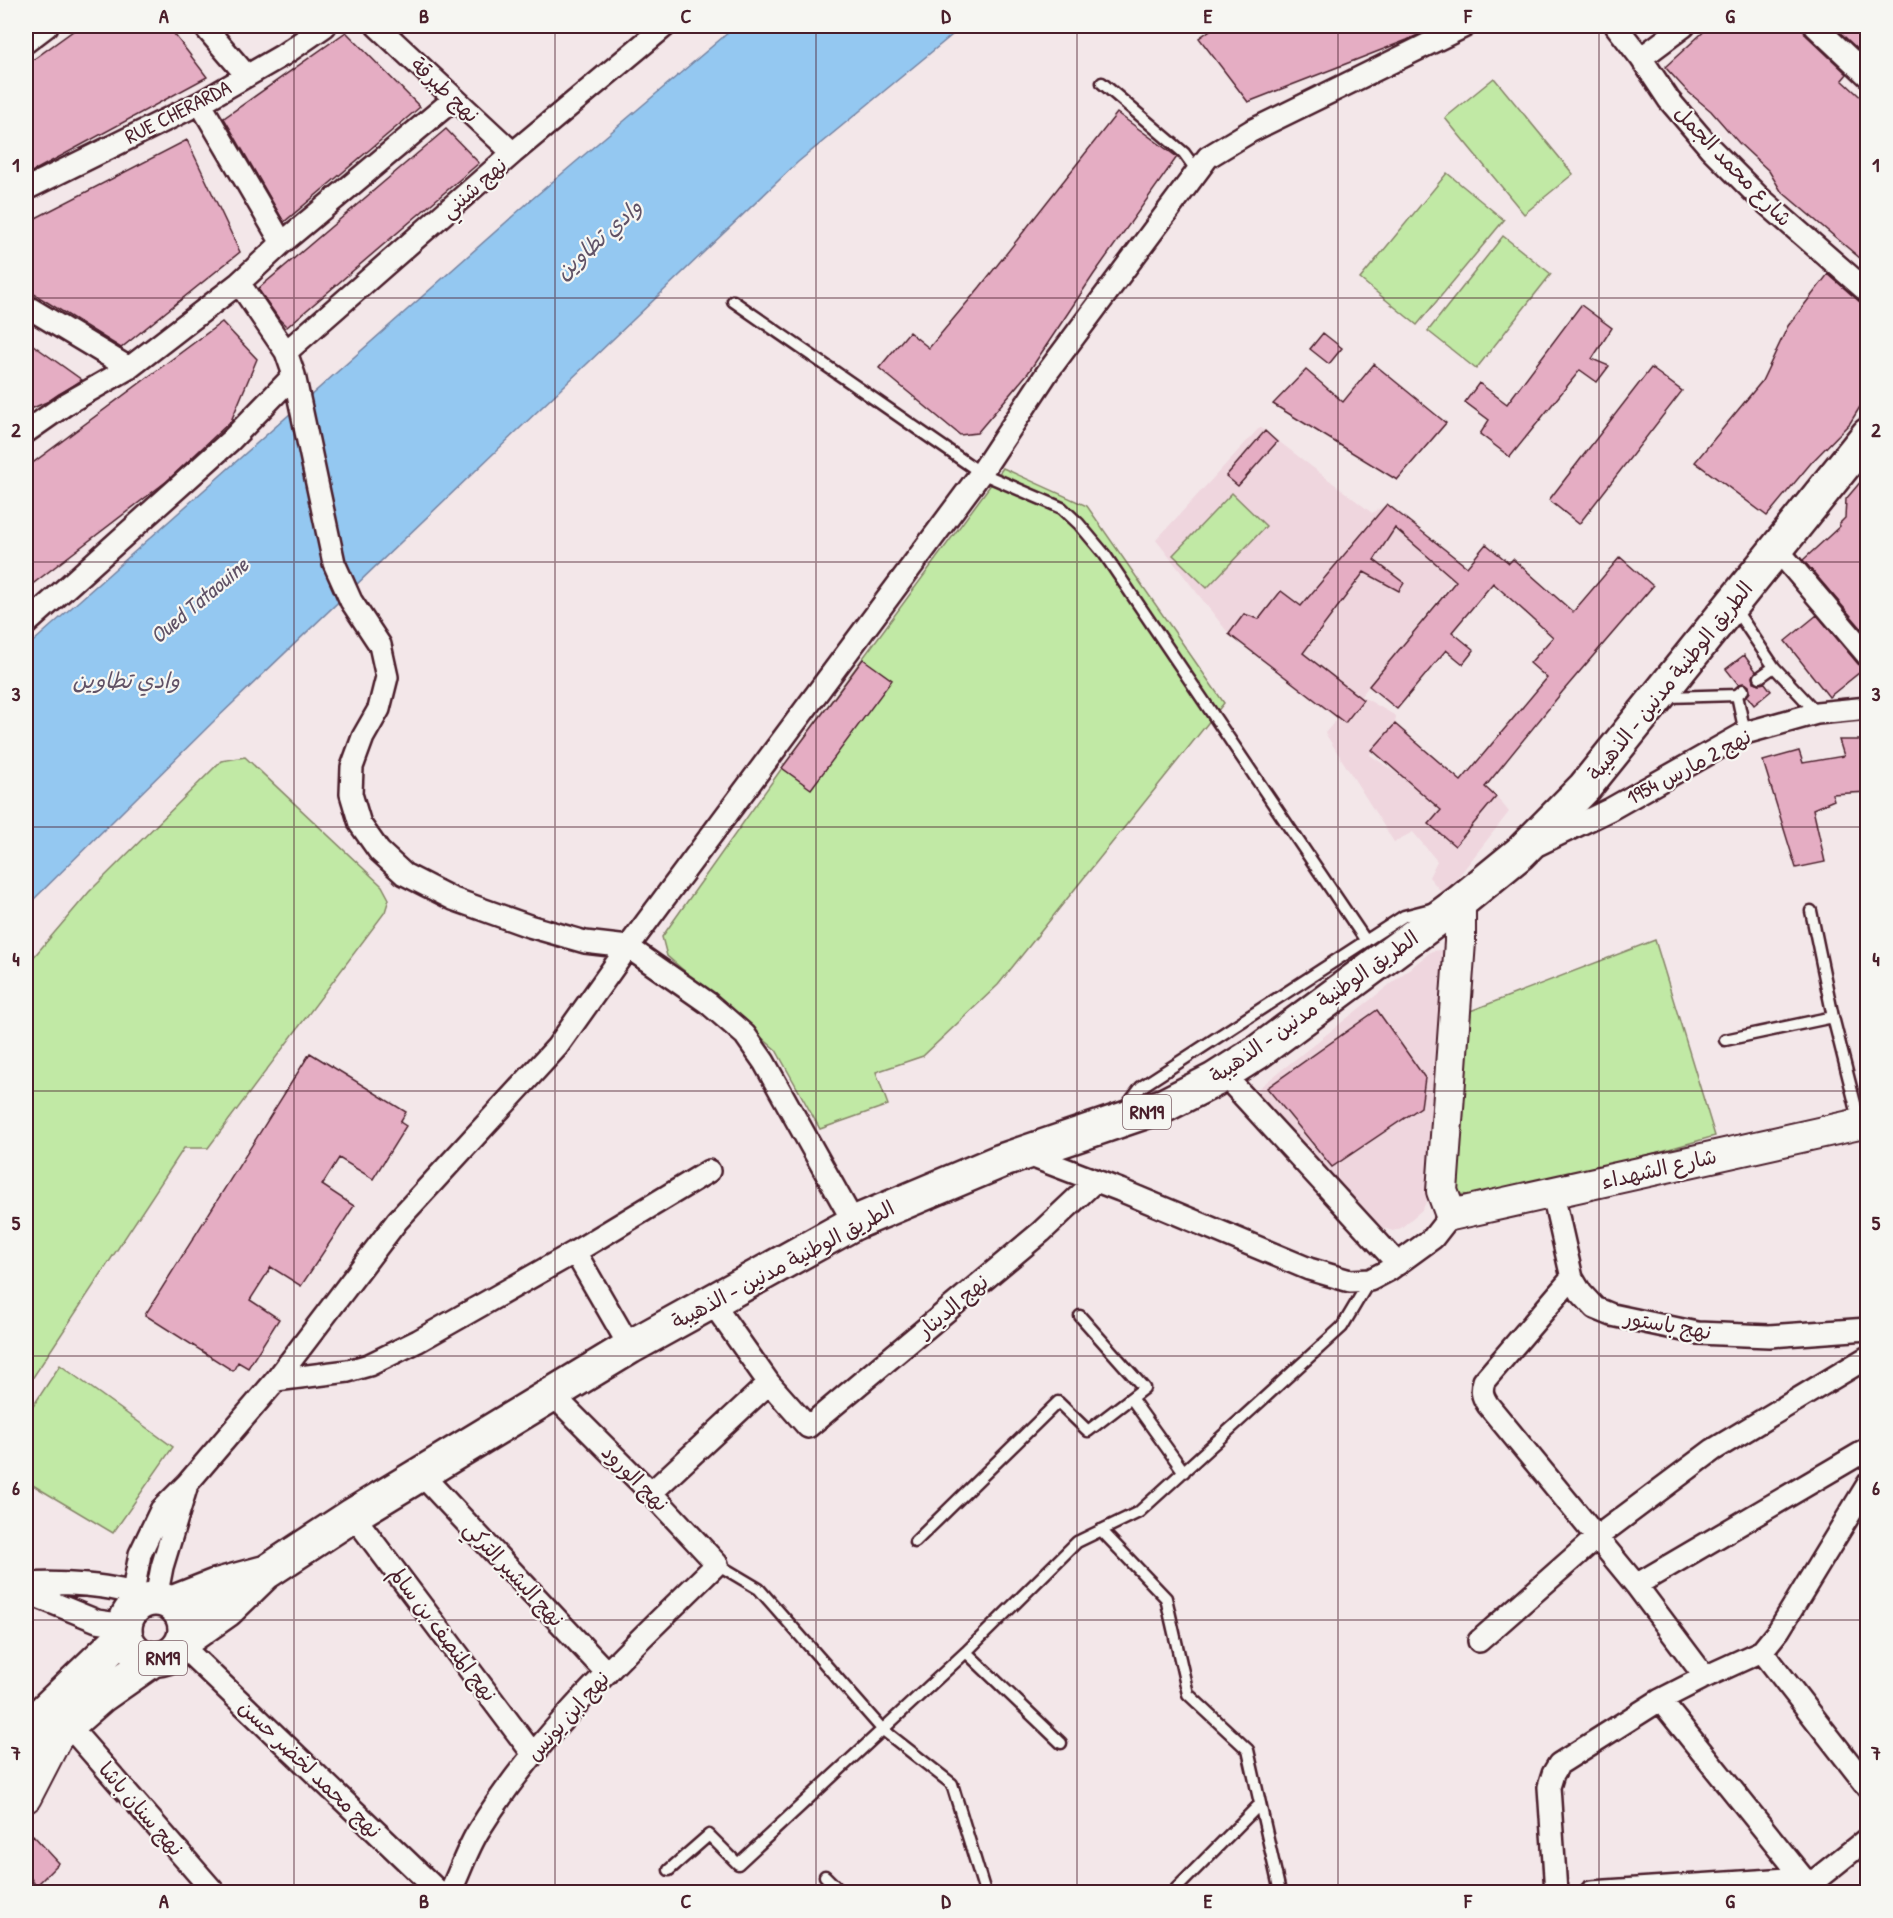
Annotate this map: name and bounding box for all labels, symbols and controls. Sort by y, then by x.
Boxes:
text: A [159,2,169,29]
text: B [419,2,429,29]
text: C [681,2,692,29]
text: D [941,2,951,29]
text: E [1204,2,1213,29]
text: F [1463,2,1473,29]
text: G [1725,2,1735,29]
street label: نهج طبرقة [405,50,486,129]
street label: RUE CHERARDA [120,72,236,151]
street label: شارع محمد الجمل [1667,99,1799,233]
text: 1 [12,151,20,178]
street label: نهج شنني [434,151,516,228]
text: 1 [1872,151,1880,178]
water label: وادي تطاوين [548,192,649,287]
text: 2 [11,416,21,443]
text: 2 [1871,416,1881,443]
water label: Oued Tataouine [143,549,255,650]
street label: الطريق الوطنية مدنين - الذهيبة [1580,575,1759,786]
water label: وادي تطاوين [72,665,180,696]
text: 3 [12,680,21,707]
text: 3 [1872,680,1881,707]
street label: نهج 2 مارس 1954 [1621,722,1756,812]
street label: الطريق الوطنية مدنين - الذهيبة [1204,923,1424,1090]
text: 4 [12,945,20,972]
text: 4 [1872,945,1880,972]
road number: RN19 [1123,1095,1171,1129]
street label: شارع الشهداء [1598,1141,1720,1197]
street label: الطريق الوطنية مدنين - الذهيبة [666,1193,899,1336]
text: 5 [12,1209,21,1236]
text: 5 [1872,1209,1881,1236]
street label: نهج الدينار [909,1267,994,1345]
street label: نهج باستور [1620,1302,1714,1346]
street label: نهج الورود [595,1438,675,1518]
text: 6 [12,1474,20,1501]
text: 6 [1872,1474,1880,1501]
street label: نهج البشير التركي [454,1514,571,1636]
street label: نهج المنصف بن سالم [381,1560,504,1709]
road number: RN19 [139,1641,187,1675]
street label: نهج ابن يونس [519,1664,616,1767]
street label: نهج محمد لخضر حسن [232,1693,388,1845]
text: 7 [10,1739,21,1766]
text: 7 [1870,1739,1881,1766]
street label: نهج سنان باشا [92,1755,191,1862]
text: A [159,1887,169,1914]
text: B [419,1887,429,1914]
text: C [681,1887,692,1914]
text: D [941,1887,951,1914]
text: E [1204,1887,1213,1914]
text: F [1463,1887,1473,1914]
text: G [1725,1887,1735,1914]

